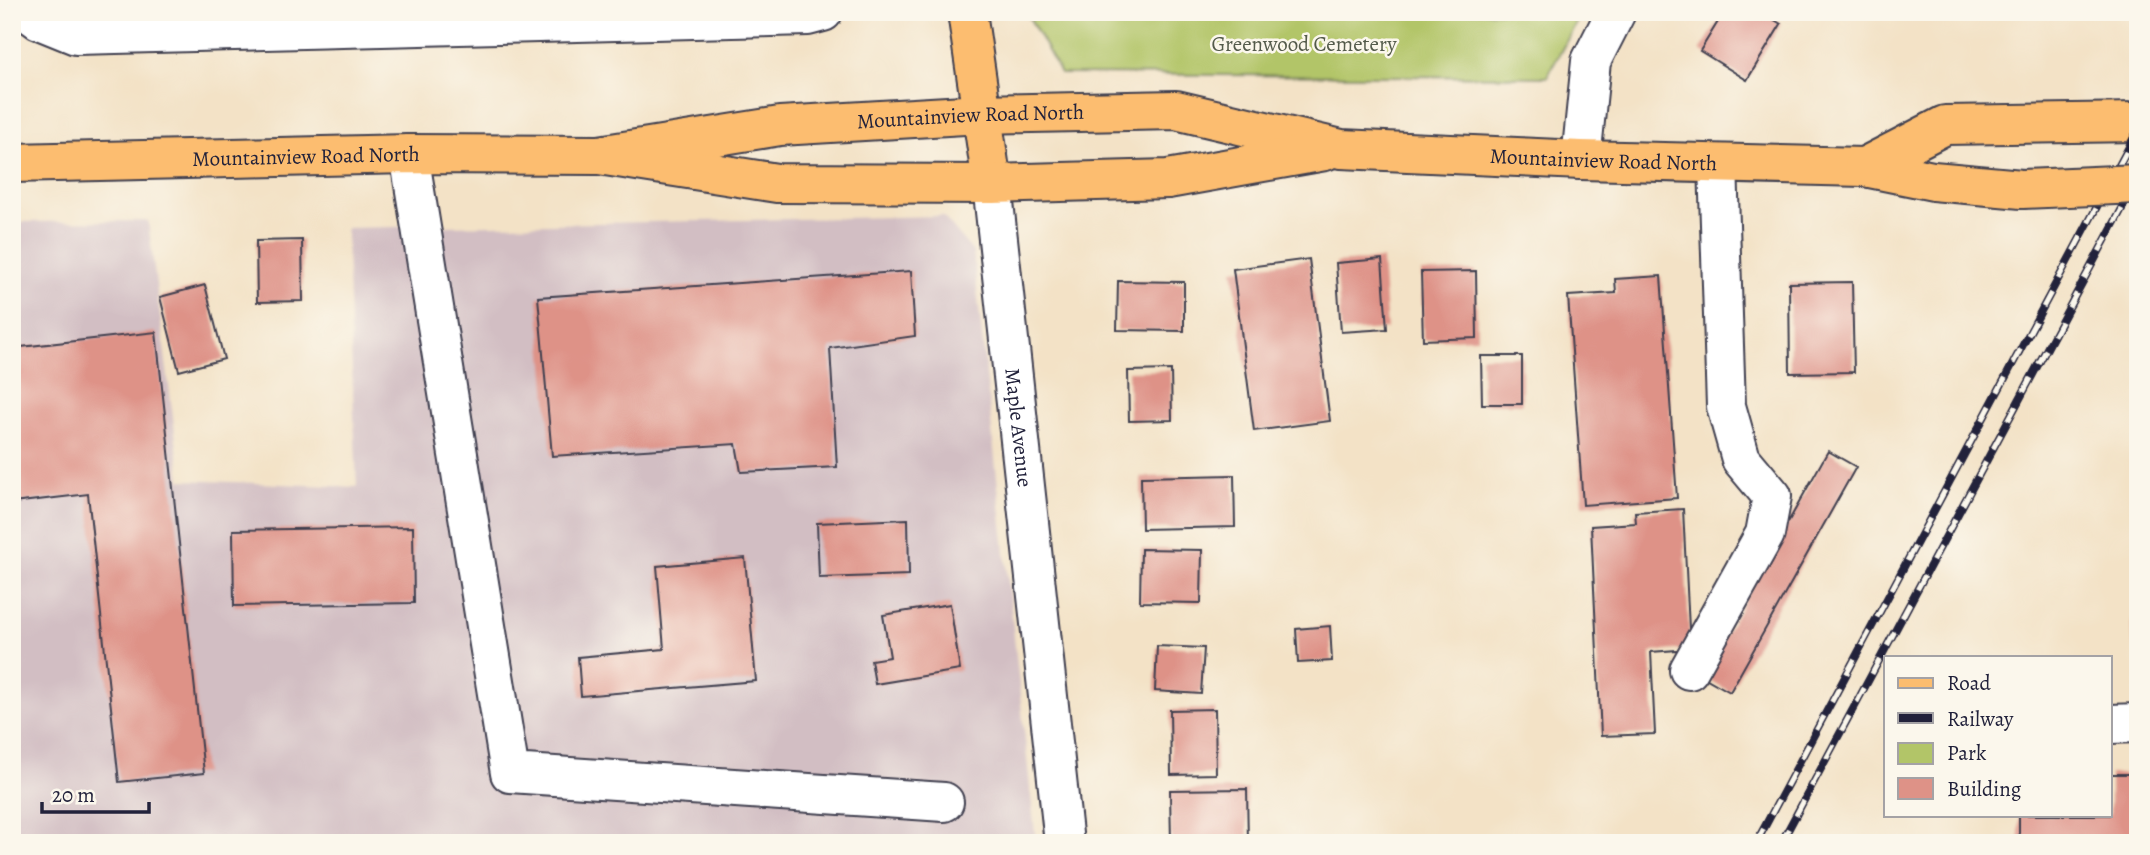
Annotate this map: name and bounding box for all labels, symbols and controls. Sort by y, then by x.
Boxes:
park label: Greenwood Cemetery [1211,30,1397,58]
street label: Mountainview Road North [856,98,1084,135]
street label: Mountainview Road North [192,140,420,173]
street label: Mountainview Road North [1489,142,1718,177]
street label: Maple Avenue [998,366,1039,489]
legend [1884,656,2112,816]
text: Road [1947,669,1991,697]
text: Railway [1947,705,2014,733]
text: Park [1947,739,1987,767]
scale bar [42,771,149,815]
text: Building [1947,775,2022,803]
text: 20 m [52,781,95,809]

